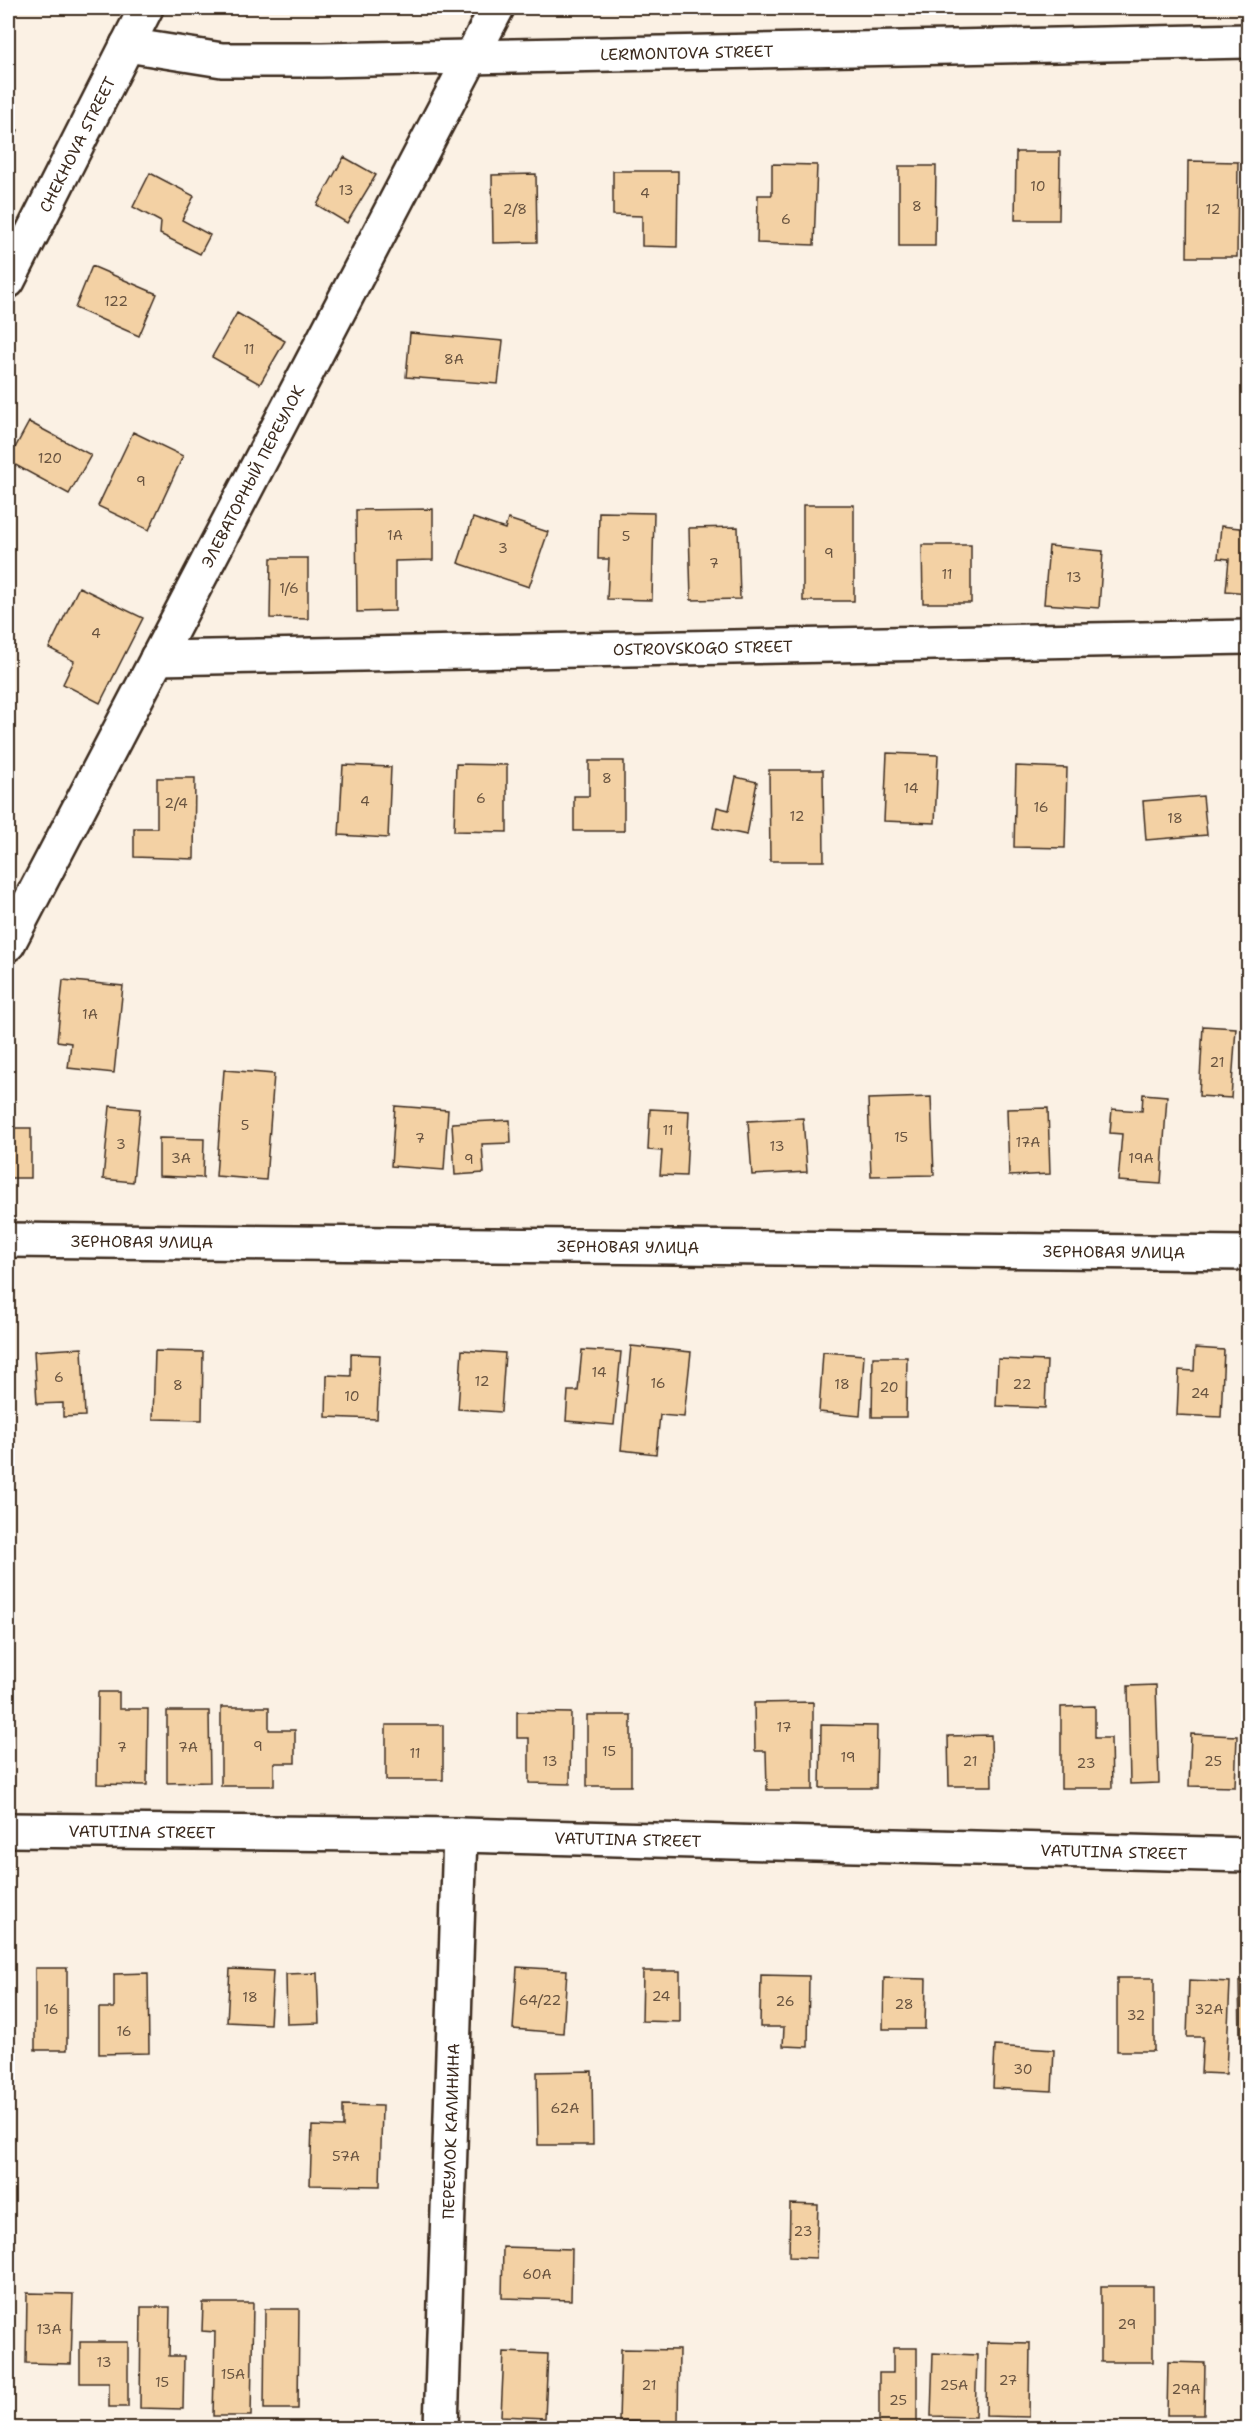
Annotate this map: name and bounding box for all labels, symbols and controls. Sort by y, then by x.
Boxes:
street label: LERMONTOVA STREET [600,40,774,65]
street label: CHEKHOVA STREET [34,73,120,216]
house number: 10 [1030,177,1046,195]
house number: 13 [339,181,353,199]
house number: 4 [640,184,650,202]
house number: 8 [912,197,922,215]
house number: 2/8 [503,200,527,218]
house number: 12 [1206,200,1220,218]
house number: 6 [781,210,791,228]
house number: 122 [104,292,128,310]
house number: 11 [243,340,255,358]
house number: 8А [444,350,464,368]
street label: ЭЛЕВАТОРНЫЙ ПЕРЕУЛОК [196,381,309,571]
house number: 120 [38,449,62,467]
house number: 9 [136,472,146,490]
house number: 1А [387,526,403,544]
house number: 5 [622,527,630,545]
house number: 3 [498,539,508,557]
house number: 9 [824,544,834,562]
house number: 7 [709,554,719,572]
house number: 11 [941,565,953,583]
house number: 13 [1067,568,1081,586]
house number: 1/6 [279,579,299,597]
house number: 4 [91,624,101,642]
street label: OSTROVSKOGO STREET [613,635,793,660]
house number: 8 [602,769,612,787]
house number: 14 [903,779,919,797]
house number: 6 [476,789,486,807]
house number: 4 [360,792,370,810]
house number: 2/4 [164,794,188,812]
house number: 16 [1033,798,1049,816]
house number: 12 [790,807,804,825]
house number: 18 [1167,809,1183,827]
house number: 1А [82,1005,98,1023]
house number: 21 [1210,1053,1224,1071]
house number: 5 [241,1116,249,1134]
house number: 11 [662,1121,674,1139]
house number: 15 [894,1128,908,1146]
house number: 7 [415,1129,425,1147]
house number: 17А [1015,1133,1041,1151]
house number: 3 [116,1135,126,1153]
house number: 13 [770,1137,784,1155]
house number: 3А [171,1149,191,1167]
house number: 19А [1128,1149,1154,1167]
house number: 9 [464,1150,474,1168]
street label: ЗЕРНОВАЯ УЛИЦА [71,1230,213,1253]
street label: ЗЕРНОВАЯ УЛИЦА [557,1235,699,1258]
street label: ЗЕРНОВАЯ УЛИЦА [1043,1240,1185,1263]
house number: 14 [591,1363,607,1381]
house number: 6 [54,1368,64,1386]
house number: 12 [475,1372,489,1390]
house number: 16 [650,1374,666,1392]
house number: 18 [834,1375,850,1393]
house number: 22 [1013,1375,1031,1393]
house number: 8 [173,1376,183,1394]
house number: 20 [879,1378,899,1396]
house number: 24 [1191,1384,1210,1402]
house number: 10 [344,1387,360,1405]
house number: 17 [777,1718,791,1736]
house number: 9 [253,1737,263,1755]
house number: 7 [117,1738,127,1756]
house number: 7А [178,1738,198,1756]
house number: 15 [602,1742,616,1760]
house number: 11 [409,1744,421,1762]
house number: 19 [840,1748,856,1766]
house number: 13 [543,1752,557,1770]
house number: 21 [963,1752,977,1770]
house number: 25 [1204,1752,1222,1770]
house number: 23 [1077,1754,1095,1772]
street label: VATUTINA STREET [68,1820,216,1843]
street label: VATUTINA STREET [554,1827,702,1852]
street label: VATUTINA STREET [1040,1839,1188,1864]
house number: 24 [652,1987,671,2005]
house number: 18 [242,1988,258,2006]
house number: 64/22 [519,1991,561,2009]
house number: 26 [776,1992,795,2010]
house number: 28 [894,1995,914,2013]
house number: 16 [43,2000,59,2018]
house number: 32А [1195,2000,1223,2018]
house number: 32 [1127,2006,1145,2024]
house number: 16 [116,2022,132,2040]
street label: ПЕРЕУЛОК КАЛИНИНА [437,2043,464,2219]
house number: 30 [1013,2060,1033,2078]
house number: 62А [551,2099,579,2117]
house number: 57А [332,2147,360,2165]
house number: 23 [794,2222,812,2240]
house number: 60А [522,2265,552,2283]
house number: 29 [1118,2315,1136,2333]
house number: 13А [36,2320,62,2338]
house number: 13 [97,2353,111,2371]
house number: 15А [221,2365,245,2383]
house number: 27 [999,2371,1017,2389]
house number: 15 [155,2373,169,2391]
house number: 21 [642,2376,656,2394]
house number: 25А [940,2376,968,2394]
house number: 29А [1171,2380,1201,2398]
house number: 25 [889,2391,907,2409]

